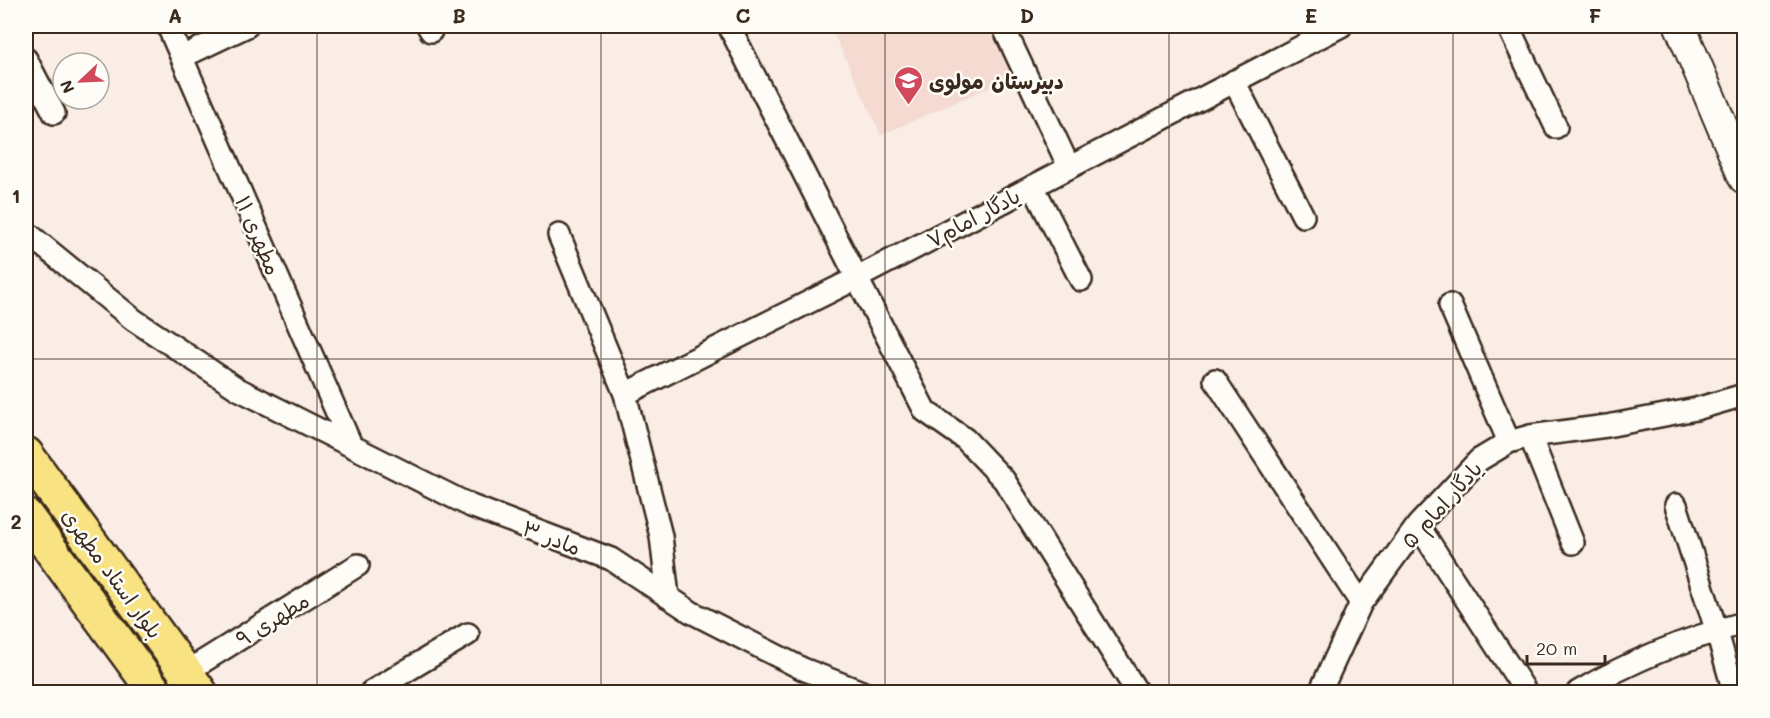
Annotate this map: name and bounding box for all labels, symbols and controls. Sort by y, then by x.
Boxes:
text: A [168,2,182,28]
text: B [452,2,466,28]
text: C [736,2,751,28]
text: D [1020,2,1034,28]
text: E [1305,2,1317,28]
text: F [1589,2,1602,28]
north arrow [51,51,111,111]
school or university icon: دبیرستان مولوی [892,64,924,106]
place label: دبیرستان مولوی [929,67,1064,96]
text: N [55,77,79,97]
street label: یادگار امام۷ [922,181,1026,256]
text: 1 [12,182,20,208]
street label: مطهری ۱۱ [230,191,288,279]
street label: یادگار امام ۵ [1395,455,1490,556]
street label: بلوار استاد مطهری [56,503,169,644]
text: 2 [10,508,22,534]
street label: مادر ۳ [519,514,585,560]
street label: مطهری ۹ [230,586,314,652]
scale bar [1527,628,1605,666]
text: 20 m [1536,636,1577,660]

